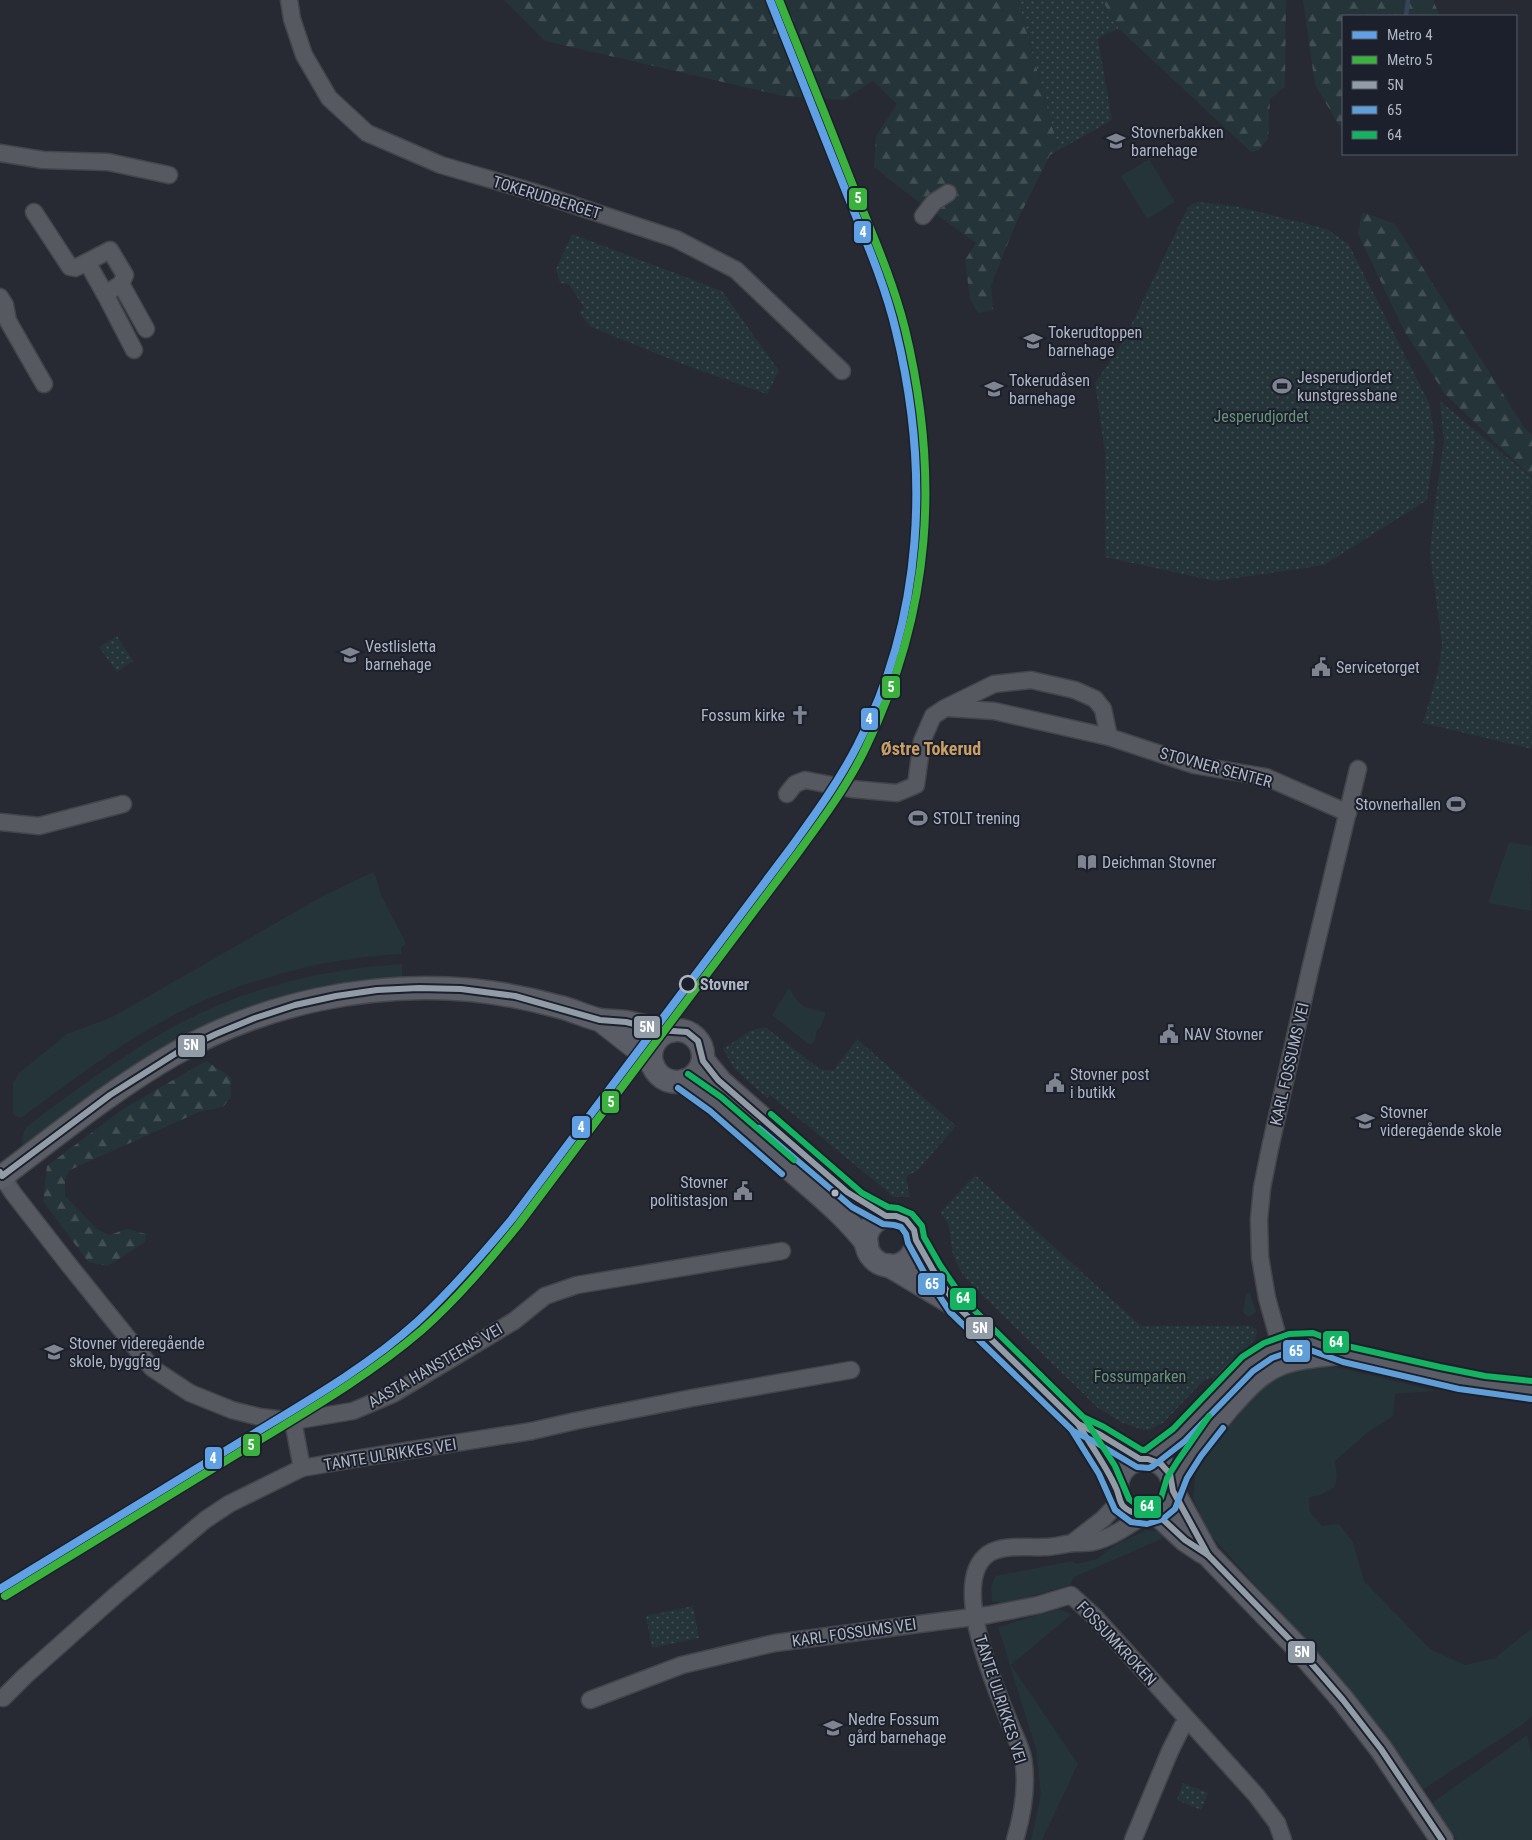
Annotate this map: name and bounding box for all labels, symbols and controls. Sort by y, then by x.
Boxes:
legend [1342,15,1517,155]
text: Metro 4 [1387,26,1433,44]
text: Metro 5 [1387,51,1433,69]
text: 5N [1387,76,1404,94]
text: 65 [1387,101,1402,119]
place label: Stovnerbakken barnehage [1131,123,1224,160]
text: 64 [1387,126,1402,144]
school or university icon: Stovnerbakken barnehage [1105,130,1127,152]
street label: TOKERUDBERGET [490,172,603,223]
line badge: 5 [848,187,868,211]
text: 5 [854,190,862,206]
line badge: 4 [853,220,872,244]
text: 4 [859,224,867,240]
place label: Tokerudtoppen barnehage [1048,323,1142,360]
school or university icon: Tokerudtoppen barnehage [1022,330,1044,352]
place label: Jesperudjordet kunstgressbane [1297,368,1397,405]
place label: Tokerudåsen barnehage [1009,371,1090,408]
sports icon: Jesperudjordet kunstgressbane [1271,375,1293,397]
school or university icon: Tokerudåsen barnehage [983,378,1005,400]
park label: Jesperudjordet [1214,407,1309,426]
place label: Vestlisletta barnehage [365,637,436,674]
school or university icon: Vestlisletta barnehage [339,644,361,666]
public building icon: Servicetorget [1310,656,1332,678]
place label: Servicetorget [1336,658,1420,677]
line badge: 5 [881,675,901,699]
text: 5 [887,679,895,695]
church icon: Fossum kirke [789,704,811,726]
place label: Fossum kirke [701,706,785,725]
line badge: 4 [860,707,879,731]
text: 4 [865,711,873,727]
district label: Østre Tokerud [881,738,981,759]
street label: STOVNER SENTER [1158,743,1275,792]
sports icon: Stovnerhallen [1445,793,1467,815]
place label: Stovnerhallen [1355,795,1441,814]
sports icon: STOLT trening [907,807,929,829]
place label: STOLT trening [933,809,1020,828]
library icon: Deichman Stovner [1076,851,1098,873]
place label: Deichman Stovner [1102,853,1216,872]
marker: Stovner [679,975,697,993]
place label: Stovner [700,975,749,994]
street label: KARL FOSSUMS VEI [1266,1001,1313,1127]
line badge: 5N [633,1015,661,1039]
text: 5N [639,1019,655,1035]
public building icon: NAV Stovner [1158,1023,1180,1045]
place label: NAV Stovner [1184,1025,1263,1044]
line badge: 5N [177,1034,206,1058]
text: 5N [183,1037,199,1053]
place label: Stovner post i butikk [1070,1065,1150,1102]
public building icon: Stovner post i butikk [1044,1072,1066,1094]
line badge: 5 [601,1090,620,1114]
text: 5 [607,1094,615,1110]
place label: Stovner videregående skole [1380,1103,1502,1140]
school or university icon: Stovner videregående skole [1354,1110,1376,1132]
line badge: 4 [571,1115,591,1139]
text: 4 [577,1119,585,1135]
place label: Stovner politistasjon [650,1173,728,1210]
public building icon: Stovner politistasjon [732,1180,754,1202]
unlabelled marker [830,1188,840,1198]
line badge: 65 [917,1272,946,1296]
text: 65 [925,1276,939,1292]
line badge: 64 [949,1287,977,1311]
text: 64 [956,1290,970,1306]
line badge: 5N [965,1316,994,1340]
street label: AASTA HANSTEENS VEI [365,1319,506,1412]
text: 5N [972,1320,988,1336]
line badge: 64 [1322,1330,1350,1354]
place label: Stovner videregående skole, byggfag [69,1334,205,1371]
text: 64 [1329,1334,1343,1350]
line badge: 65 [1282,1339,1311,1363]
school or university icon: Stovner videregående skole, byggfag [43,1341,65,1363]
text: 65 [1289,1343,1303,1359]
park label: Fossumparken [1094,1367,1186,1386]
line badge: 5 [242,1433,261,1457]
street label: TANTE ULRIKKES VEI [322,1435,458,1474]
text: 5 [247,1437,255,1453]
line badge: 4 [204,1446,223,1470]
text: 4 [209,1450,217,1466]
line badge: 64 [1133,1495,1162,1519]
text: 64 [1140,1498,1154,1514]
street label: FOSSUMKROKEN [1073,1597,1161,1689]
street label: KARL FOSSUMS VEI [791,1614,918,1651]
street label: TANTE ULRIKKES VEI [971,1633,1030,1766]
line badge: 5N [1287,1640,1316,1664]
text: 5N [1294,1644,1310,1660]
place label: Nedre Fossum gård barnehage [848,1710,946,1747]
school or university icon: Nedre Fossum gård barnehage [822,1717,844,1739]

